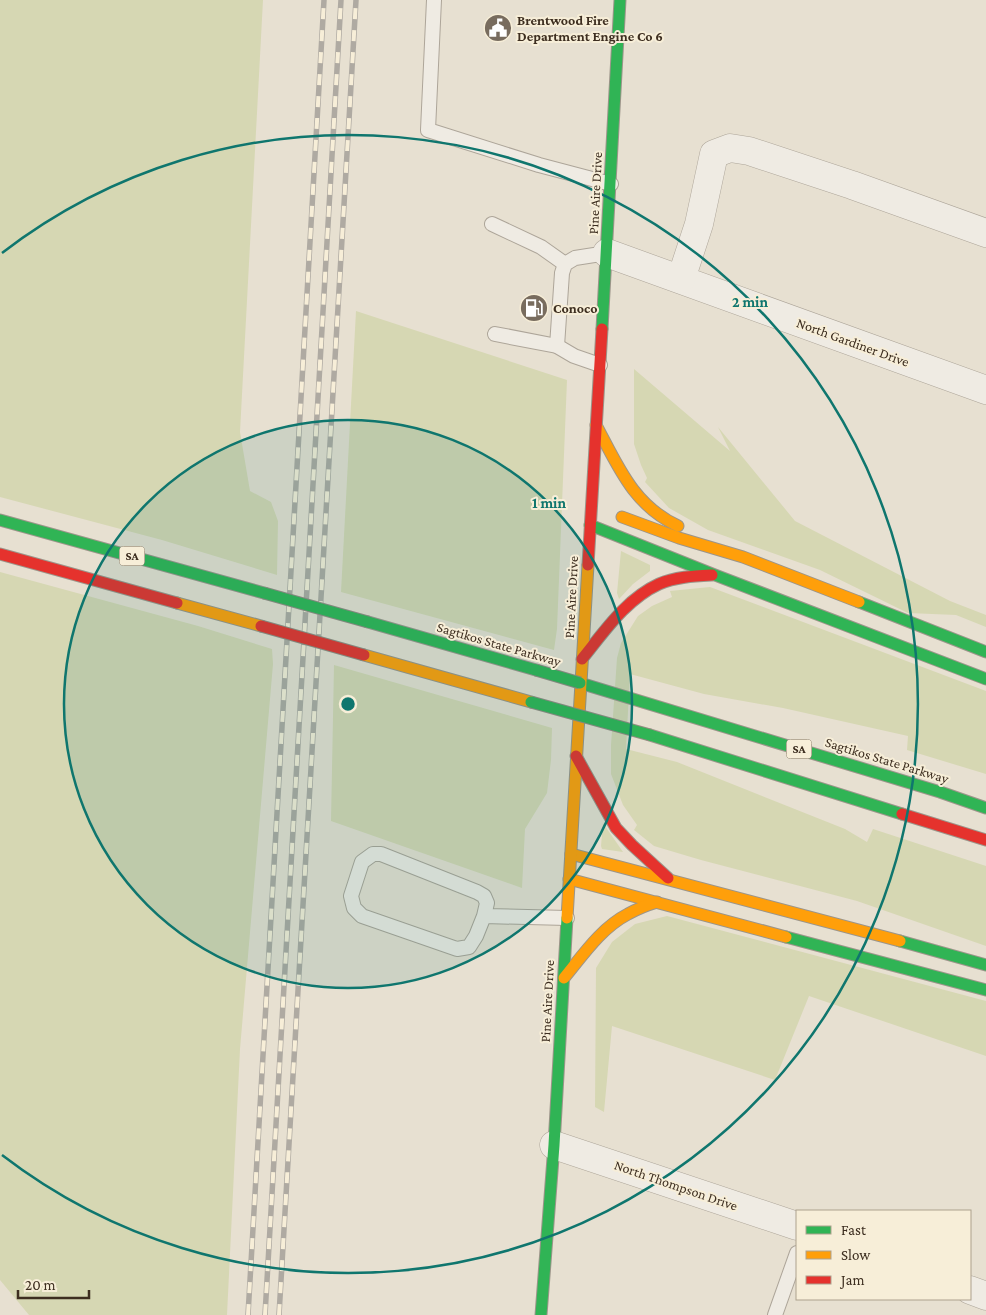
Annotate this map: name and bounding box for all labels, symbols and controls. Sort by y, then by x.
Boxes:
place label: Brentwood Fire Department Engine Co 6 [517,12,663,44]
public building icon: Brentwood Fire Department Engine Co 6 [483,13,513,43]
street label: Pine Aire Drive [585,151,605,235]
fuel station icon: Conoco [519,293,549,323]
text: 2 min [732,294,768,310]
place label: Conoco [553,300,598,316]
street label: North Gardiner Drive [795,314,911,370]
text: 1 min [532,495,566,511]
road number: SA [120,546,144,566]
street label: Pine Aire Drive [561,555,581,639]
street label: Sagtikos State Parkway [435,619,563,670]
centre of rings [339,695,357,713]
street label: Sagtikos State Parkway [823,734,951,787]
road number: SA [786,740,812,759]
street label: Pine Aire Drive [537,959,557,1043]
street label: North Thompson Drive [612,1156,740,1214]
legend [796,1210,971,1300]
text: Fast [841,1222,867,1238]
text: Slow [841,1247,871,1263]
scale bar [18,1268,89,1300]
text: Jam [839,1272,864,1289]
text: 20 m [25,1277,56,1293]

